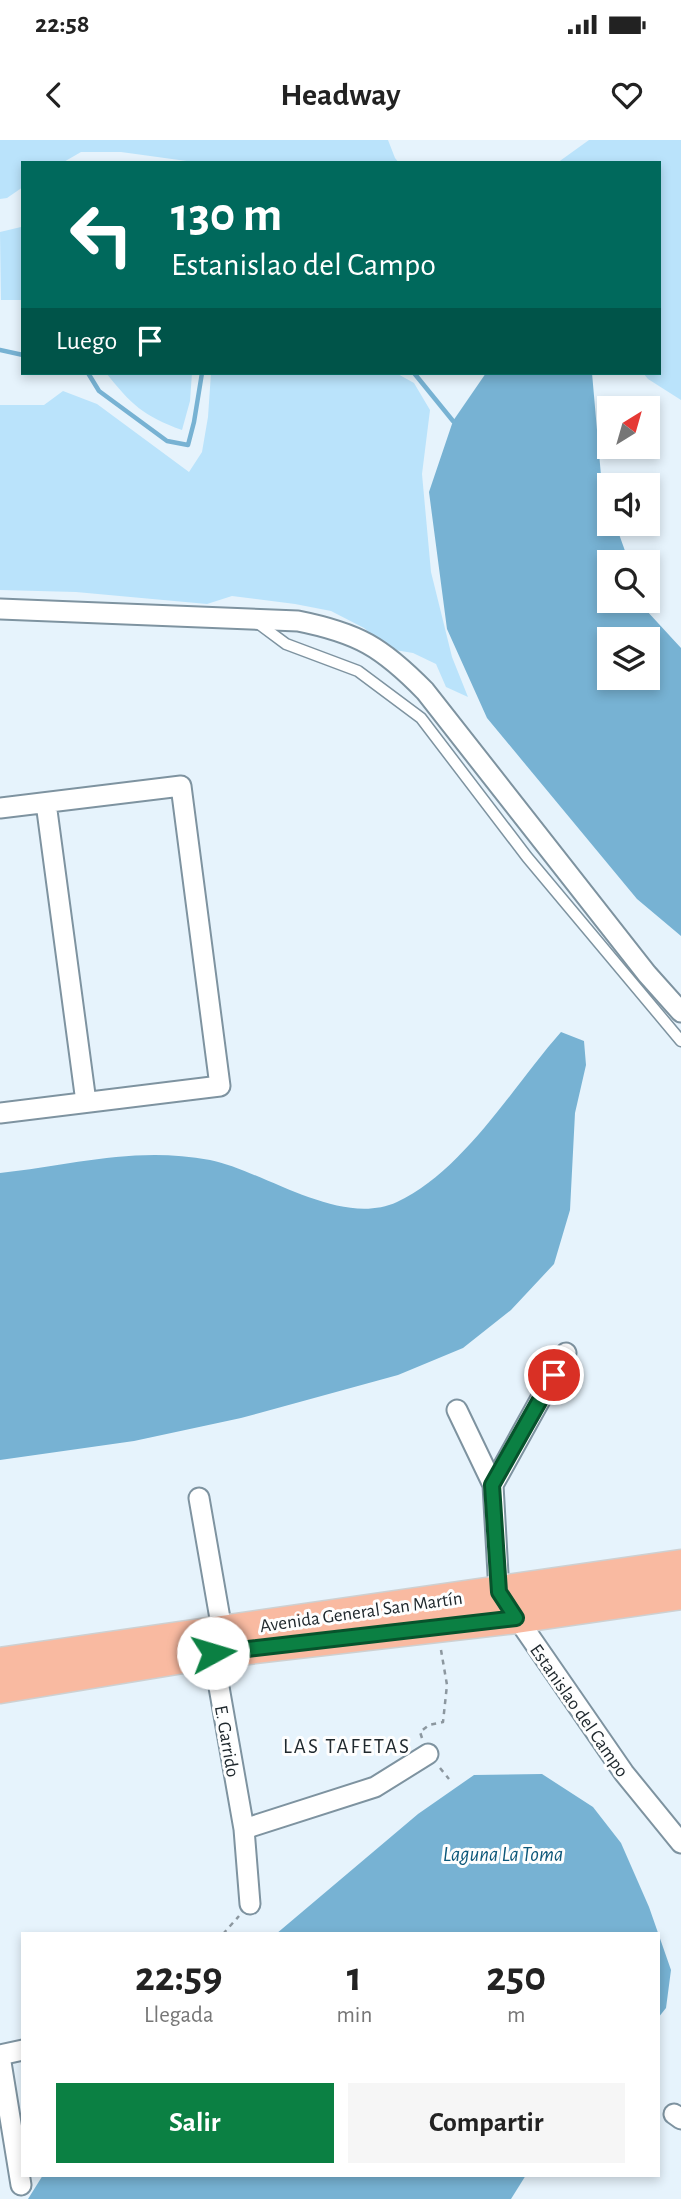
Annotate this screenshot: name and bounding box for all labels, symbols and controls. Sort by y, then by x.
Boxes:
text: 22:58 [35,11,90,37]
icon: back [35,76,73,114]
icon: heart [608,76,646,114]
text: Headway [280,79,401,111]
icon: left [56,189,147,280]
text: 130 m [171,191,282,240]
text: Estanislao del Campo [171,249,436,281]
icon: arrive [131,322,169,360]
text: Luego [56,328,117,354]
north arrow [597,396,660,458]
map controls [597,396,660,690]
button: sound [597,473,660,536]
button: search [597,550,660,613]
button: layers [597,627,660,690]
pin [524,1345,584,1405]
icon: arrive [535,1356,573,1394]
street label: Avenida General San Martín [259,1589,464,1636]
position arrow [176,1616,250,1690]
street label: Estanislao del Campo [526,1641,632,1781]
street label: E. Garrido [211,1704,242,1779]
district label: LAS TAFETAS [283,1736,411,1757]
water label: Laguna La Toma [443,1844,563,1865]
text: 22:59 [135,1956,223,1998]
text: 1 [347,1956,362,1998]
text: 250 [486,1956,546,1998]
text: Llegada [144,2004,214,2027]
text: min [336,2004,372,2027]
text: m [507,2004,525,2027]
button: Salir [56,2083,334,2163]
button: Compartir [348,2083,625,2163]

